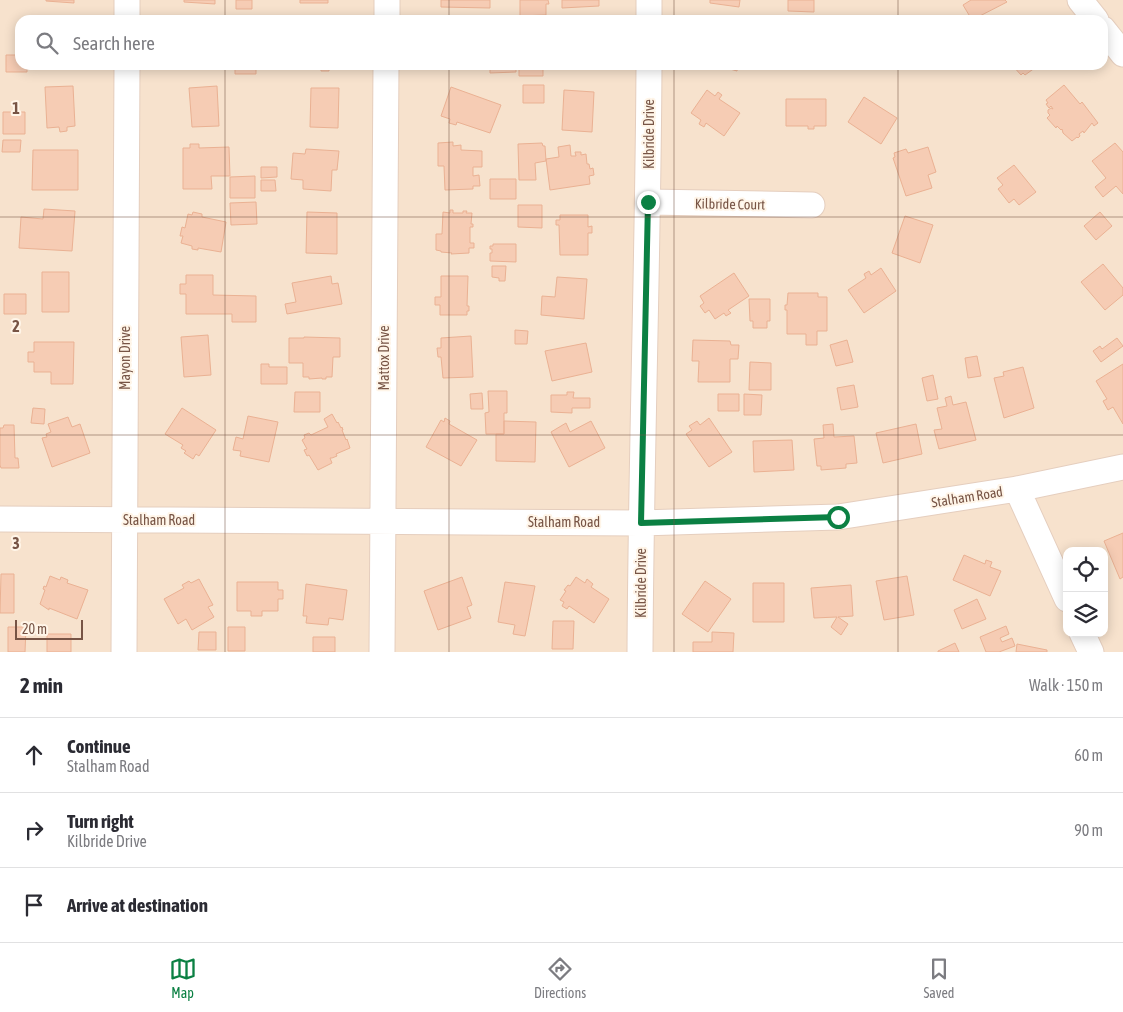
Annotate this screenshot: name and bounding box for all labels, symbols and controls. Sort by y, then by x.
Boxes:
search box [15,15,1108,70]
icon: search [33,29,61,57]
text: Search here [73,32,155,54]
text: 1 [12,99,20,117]
street label: Kilbride Drive [641,99,657,169]
route end [637,191,660,214]
street label: Kilbride Court [695,195,765,213]
text: 2 [12,317,20,335]
street label: Mattox Drive [376,325,392,391]
street label: Mayon Drive [117,326,133,390]
street label: Stalham Road [930,483,1004,511]
route start [827,506,850,529]
street label: Stalham Road [123,512,195,528]
street label: Stalham Road [528,514,600,530]
text: 3 [12,534,20,552]
map controls [1063,547,1108,637]
button: locate [1063,547,1108,592]
street label: Kilbride Drive [633,548,649,618]
button: layers [1063,592,1108,637]
scale bar [15,617,82,640]
text: 20 m [22,621,47,637]
text: 2 min [20,673,63,697]
text: Walk · 150 m [1029,676,1103,694]
text: Continue [67,735,131,757]
icon: ahead [20,741,48,769]
text: 60 m [1074,746,1103,764]
text: Stalham Road [67,757,149,775]
text: Turn right [67,810,134,832]
icon: right [20,816,48,844]
text: 90 m [1074,821,1103,839]
text: Kilbride Drive [67,832,147,850]
icon: arrive [20,891,48,919]
text: Arrive at destination [67,894,208,916]
tab: Map [169,955,197,1001]
tab: Directions [534,955,586,1001]
tab: Saved [923,955,954,1001]

